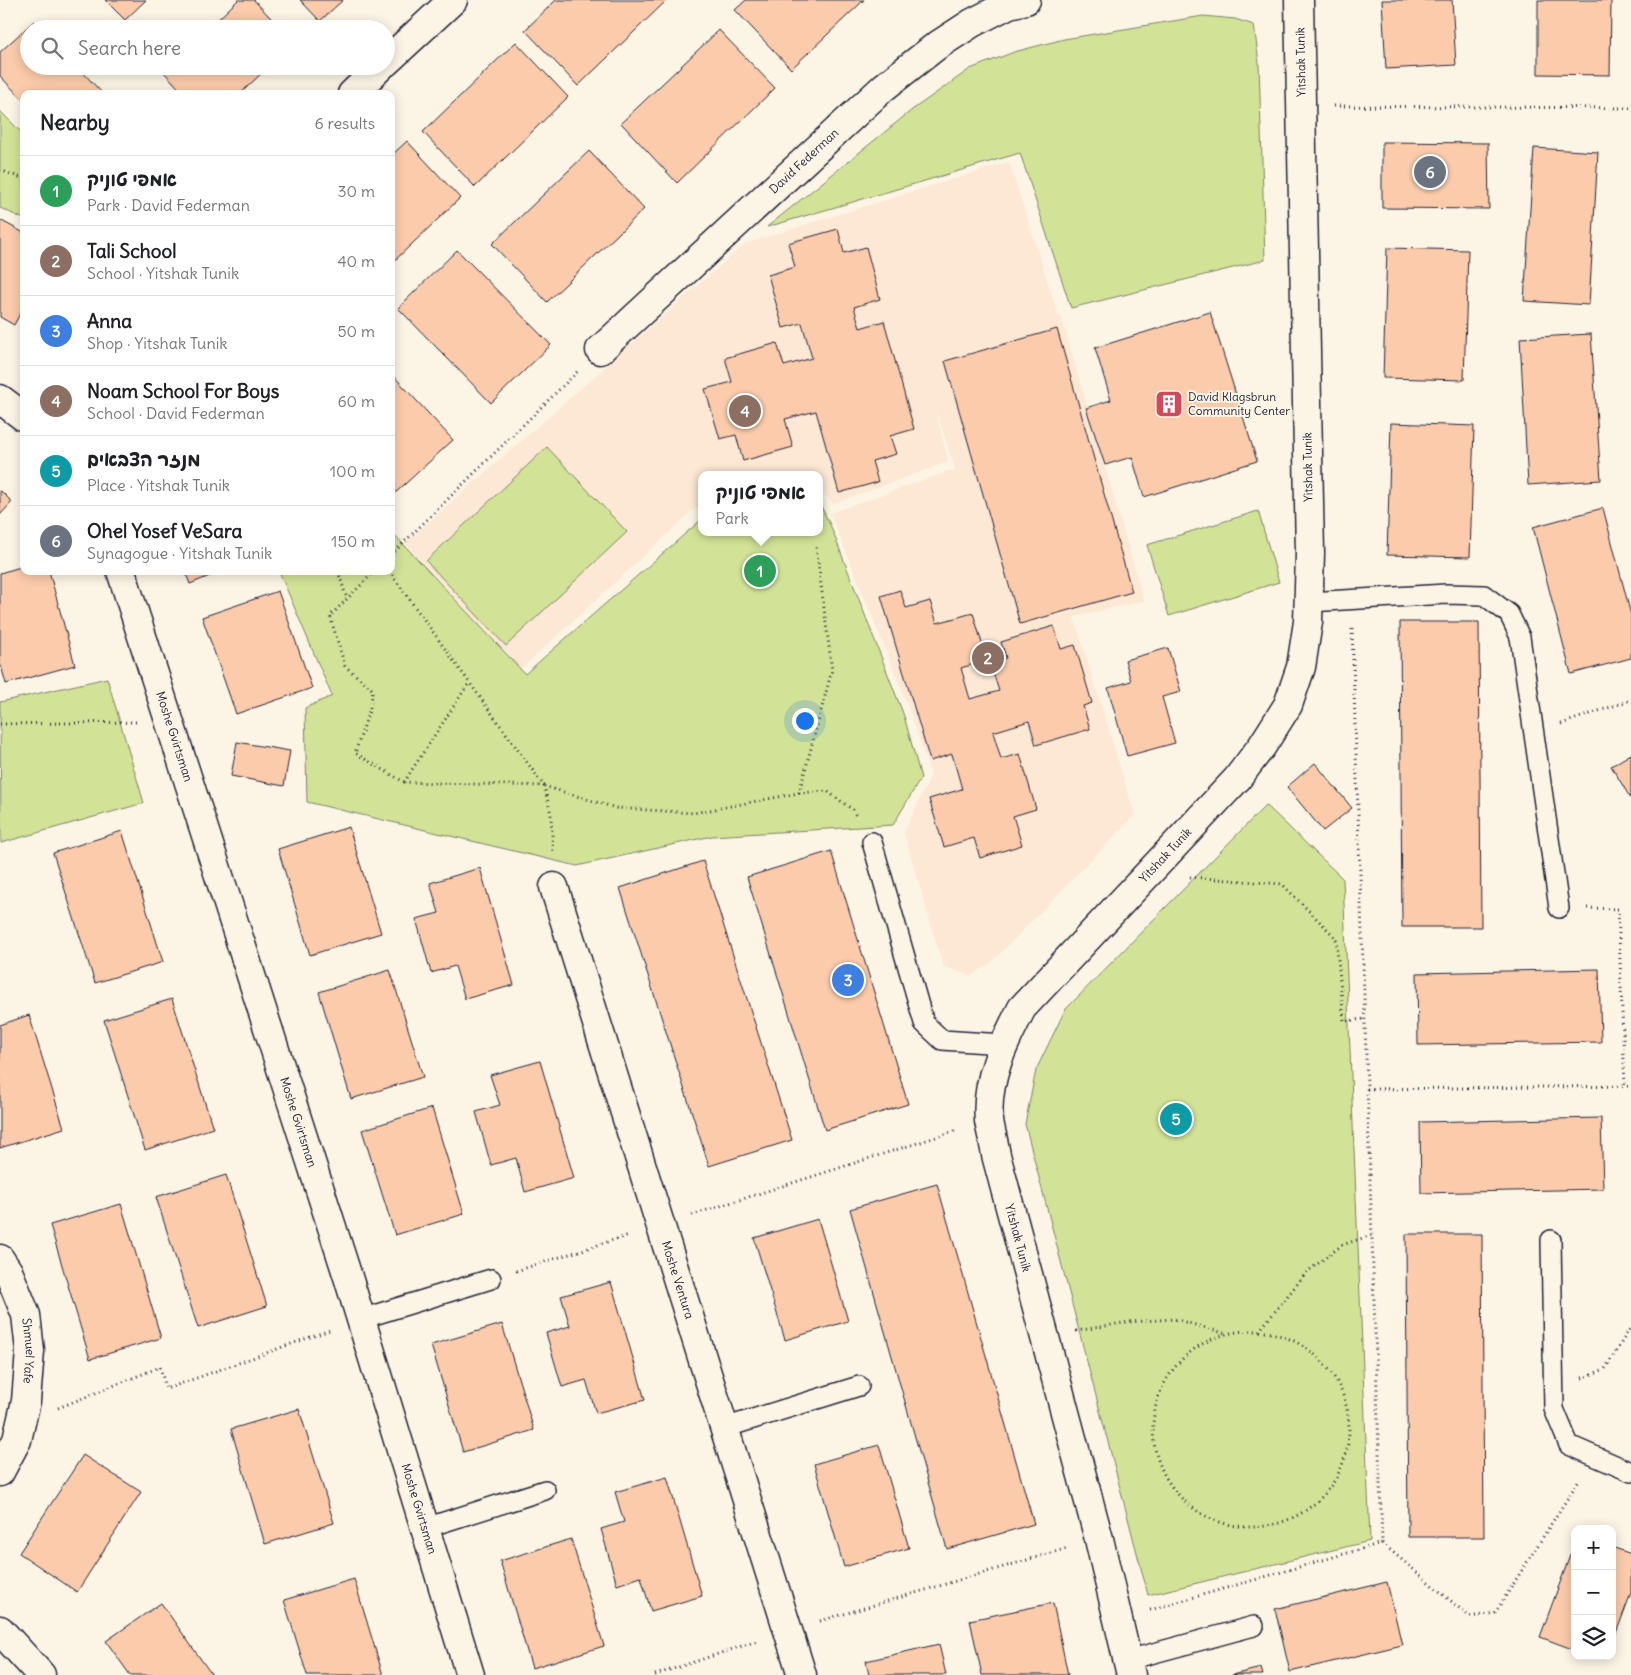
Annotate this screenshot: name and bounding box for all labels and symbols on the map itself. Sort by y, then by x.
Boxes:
street label: Yitshak Tunik [1292,27,1309,97]
street label: David Federman [766,125,841,197]
pin: 6 [1414,153,1446,191]
building icon: David Klagsbrun Community Center [1154,389,1184,419]
place label: David Klagsbrun Community Center [1188,389,1290,418]
pin: 4 [729,392,761,430]
street label: Yitshak Tunik [1299,432,1316,502]
pin: 1 [744,552,776,590]
pin: 2 [972,639,1004,677]
street label: Moshe Gvirtsman [153,689,196,784]
your location [792,708,818,734]
street label: Yitshak Tunik [1136,824,1194,885]
pin: 3 [832,961,864,999]
street label: Moshe Gvirtsman [277,1075,320,1169]
pin: 5 [1160,1100,1192,1138]
street label: Yitshak Tunik [1002,1202,1035,1274]
street label: Moshe Ventura [659,1239,698,1321]
street label: Shmuel Yafe [19,1317,38,1384]
street label: Moshe Gvirtsman [399,1461,440,1556]

